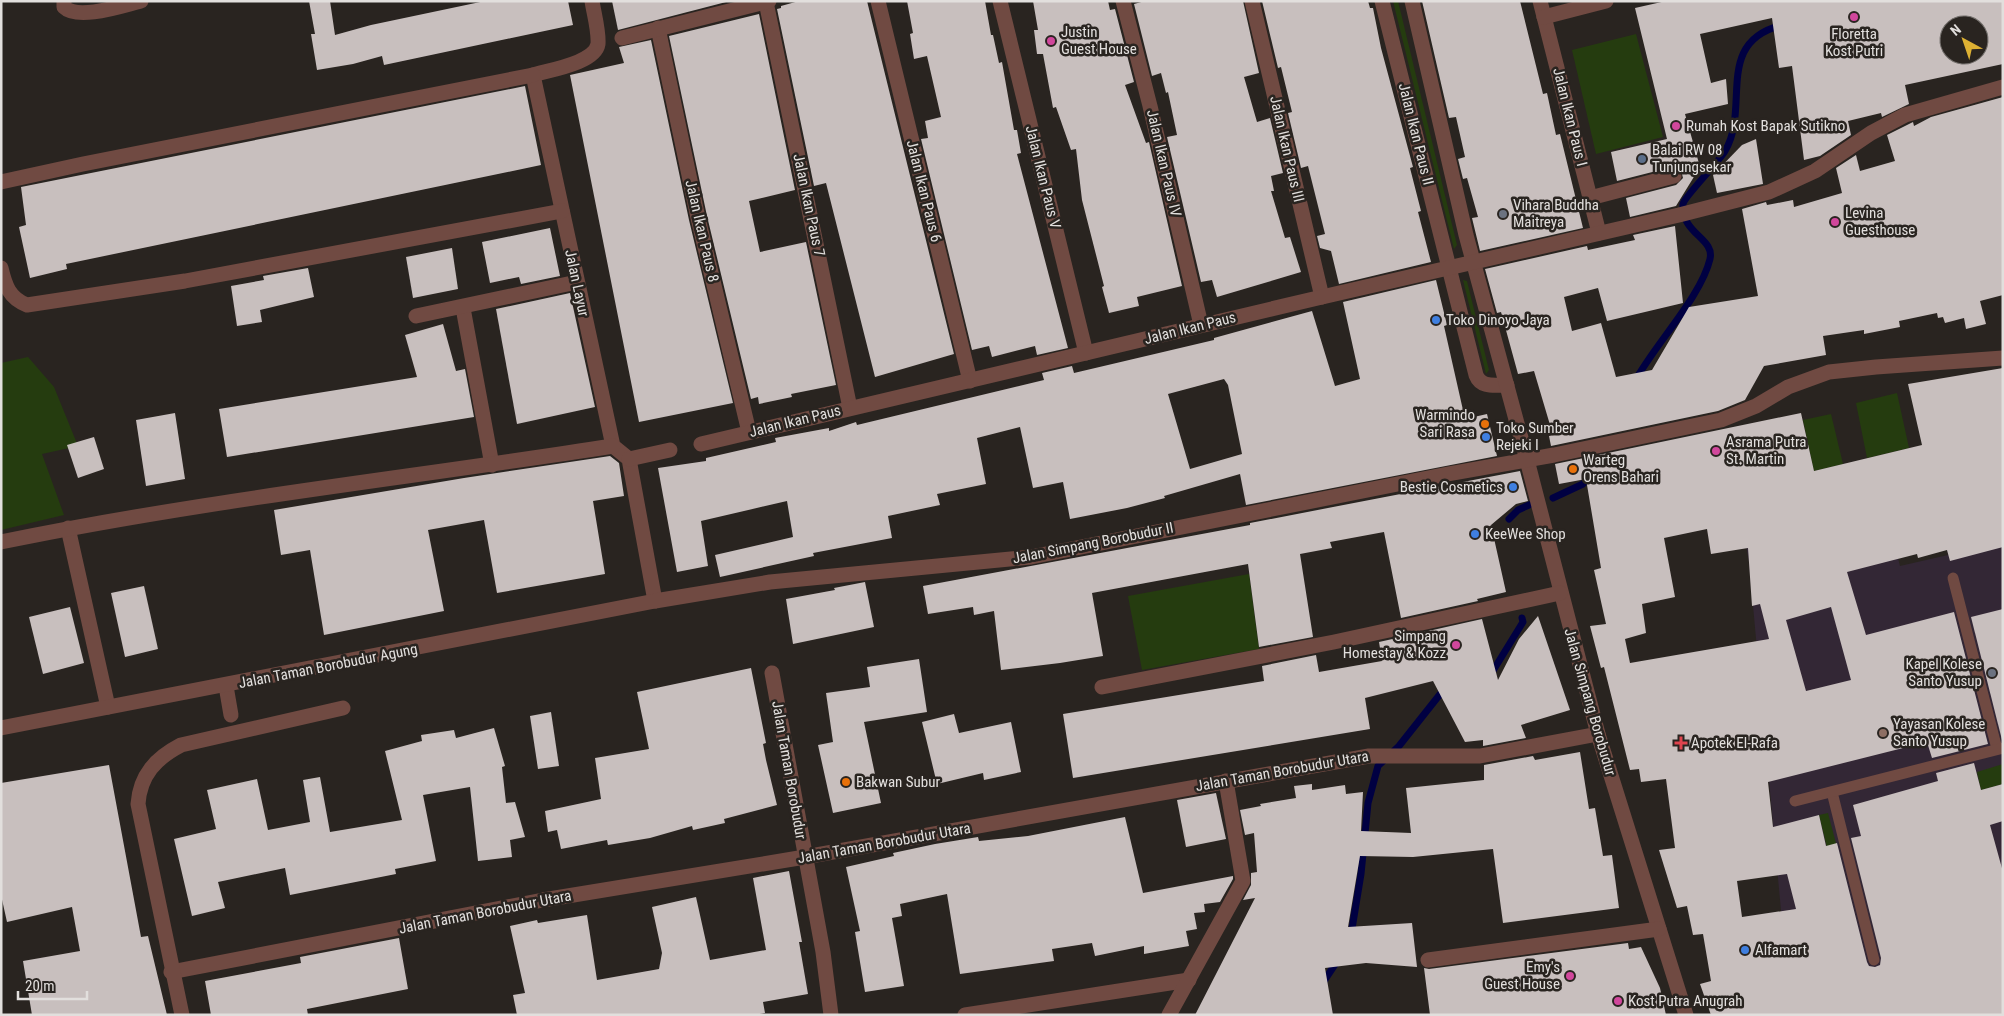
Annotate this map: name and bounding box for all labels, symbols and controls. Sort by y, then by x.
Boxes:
marker: Floretta Kost Putri [1848,11,1860,23]
north arrow [1939,15,1989,65]
text: N [1947,21,1964,39]
place label: Justin Guest House [1061,23,1137,58]
place label: Floretta Kost Putri [1825,25,1883,60]
marker: Justin Guest House [1045,35,1057,47]
street label: Jalan Ikan Paus I [1549,66,1591,168]
street label: Jalan Ikan Paus II [1395,81,1437,187]
street label: Jalan Ikan Paus III [1266,94,1308,204]
street label: Jalan Ikan Paus IV [1143,108,1185,219]
place label: Rumah Kost Bapak Sutikno [1686,117,1845,135]
marker: Rumah Kost Bapak Sutikno [1670,120,1682,132]
street label: Jalan Ikan Paus V [1022,124,1065,231]
street label: Jalan Ikan Paus 6 [903,138,945,244]
place label: Balai RW 08 Tunjungsekar [1652,141,1732,176]
street label: Jalan Ikan Paus 7 [789,152,829,258]
marker: Balai RW 08 Tunjungsekar [1636,153,1648,165]
street label: Jalan Ikan Paus 8 [681,178,723,284]
place label: Vihara Buddha Maitreya [1513,196,1599,231]
place label: Levina Guesthouse [1845,204,1915,239]
marker: Vihara Buddha Maitreya [1497,208,1509,220]
marker: Levina Guesthouse [1829,216,1841,228]
street label: Jalan Layur [561,248,593,319]
street label: Jalan Ikan Paus [1142,308,1238,348]
place label: Toko Dinoyo Jaya [1446,311,1550,329]
marker: Toko Dinoyo Jaya [1430,314,1442,326]
street label: Jalan Ikan Paus [747,401,843,441]
place label: Warmindo Sari Rasa [1415,406,1475,441]
marker: Warmindo Sari Rasa [1479,418,1491,430]
place label: Toko Sumber Rejeki I [1496,419,1574,454]
marker: Toko Sumber Rejeki I [1480,431,1492,443]
place label: Asrama Putra St. Martin [1726,433,1806,468]
marker: Asrama Putra St. Martin [1710,445,1722,457]
place label: Warteg Orens Bahari [1583,451,1659,486]
marker: Warteg Orens Bahari [1567,463,1579,475]
place label: Bestie Cosmetics [1400,478,1503,496]
marker: Bestie Cosmetics [1507,481,1519,493]
street label: Jalan Simpang Borobudur II [1011,519,1175,567]
place label: KeeWee Shop [1485,525,1566,543]
marker: KeeWee Shop [1469,528,1481,540]
street label: Jalan Simpang Borobudur [1560,626,1620,778]
place label: Simpang Homestay & Kozz [1343,627,1446,662]
marker: Simpang Homestay & Kozz [1450,639,1462,651]
street label: Jalan Taman Borobudur Agung [237,640,419,692]
place label: Kapel Kolese Santo Yusup [1905,655,1982,690]
marker: Kapel Kolese Santo Yusup [1986,667,1998,679]
street label: Jalan Taman Borobudur [768,699,810,841]
place label: Yayasan Kolese Santo Yusup [1893,715,1985,750]
marker: Yayasan Kolese Santo Yusup [1877,727,1889,739]
place label: Apotek El-Rafa [1691,734,1778,752]
marker: Apotek El-Rafa [1675,737,1687,749]
street label: Jalan Taman Borobudur Utara [1194,747,1370,795]
place label: Bakwan Subur [856,773,940,791]
marker: Bakwan Subur [840,776,852,788]
street label: Jalan Taman Borobudur Utara [796,819,972,867]
street label: Jalan Taman Borobudur Utara [397,886,573,938]
place label: Alfamart [1755,941,1807,959]
marker: Alfamart [1739,944,1751,956]
place label: Emy's Guest House [1484,958,1560,993]
scale bar [18,968,86,1000]
marker: Emy's Guest House [1564,970,1576,982]
text: 20 m [25,977,55,995]
place label: Kost Putra Anugrah [1628,992,1742,1010]
marker: Kost Putra Anugrah [1612,995,1624,1007]

